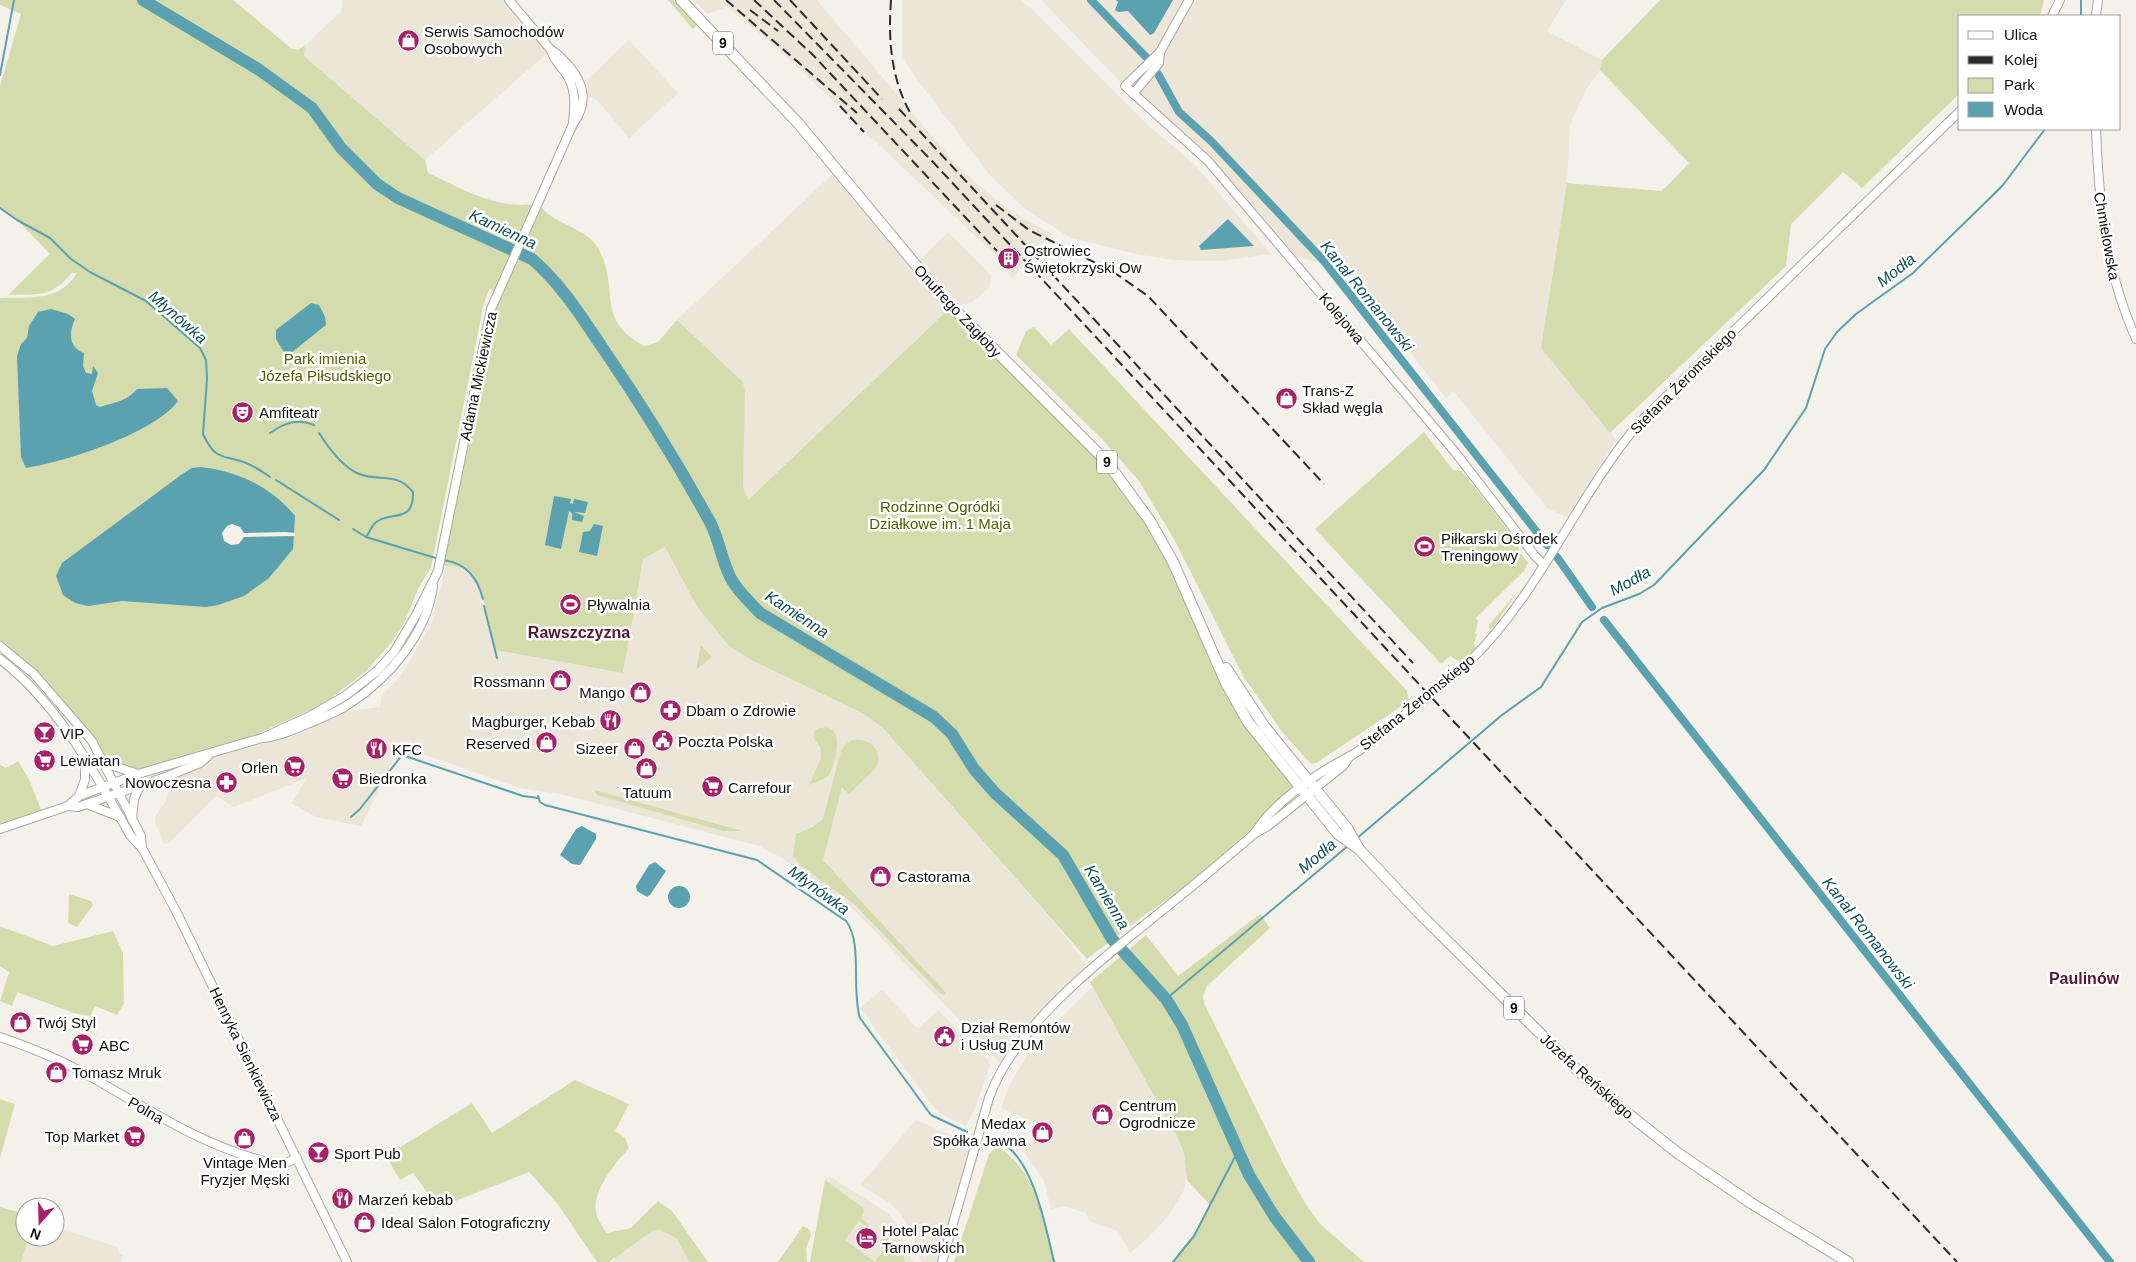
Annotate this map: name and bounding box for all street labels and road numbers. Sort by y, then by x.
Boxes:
road number: 9 [713,32,733,54]
street label: Chmielowska [2091,191,2123,282]
street label: Onufrego Zagłoby [911,261,1006,361]
street label: Kolejowa [1316,289,1368,347]
street label: Adama Mickiewicza [456,309,500,442]
street label: Stefana Żeromskiego [1627,325,1739,437]
road number: 9 [1097,451,1117,474]
street label: Stefana Żeromskiego [1356,651,1478,753]
street label: Henryka Sienkiewicza [206,984,286,1124]
road number: 9 [1504,996,1524,1020]
street label: Józefa Reńskiego [1537,1030,1637,1122]
street label: Polna [125,1093,167,1127]

